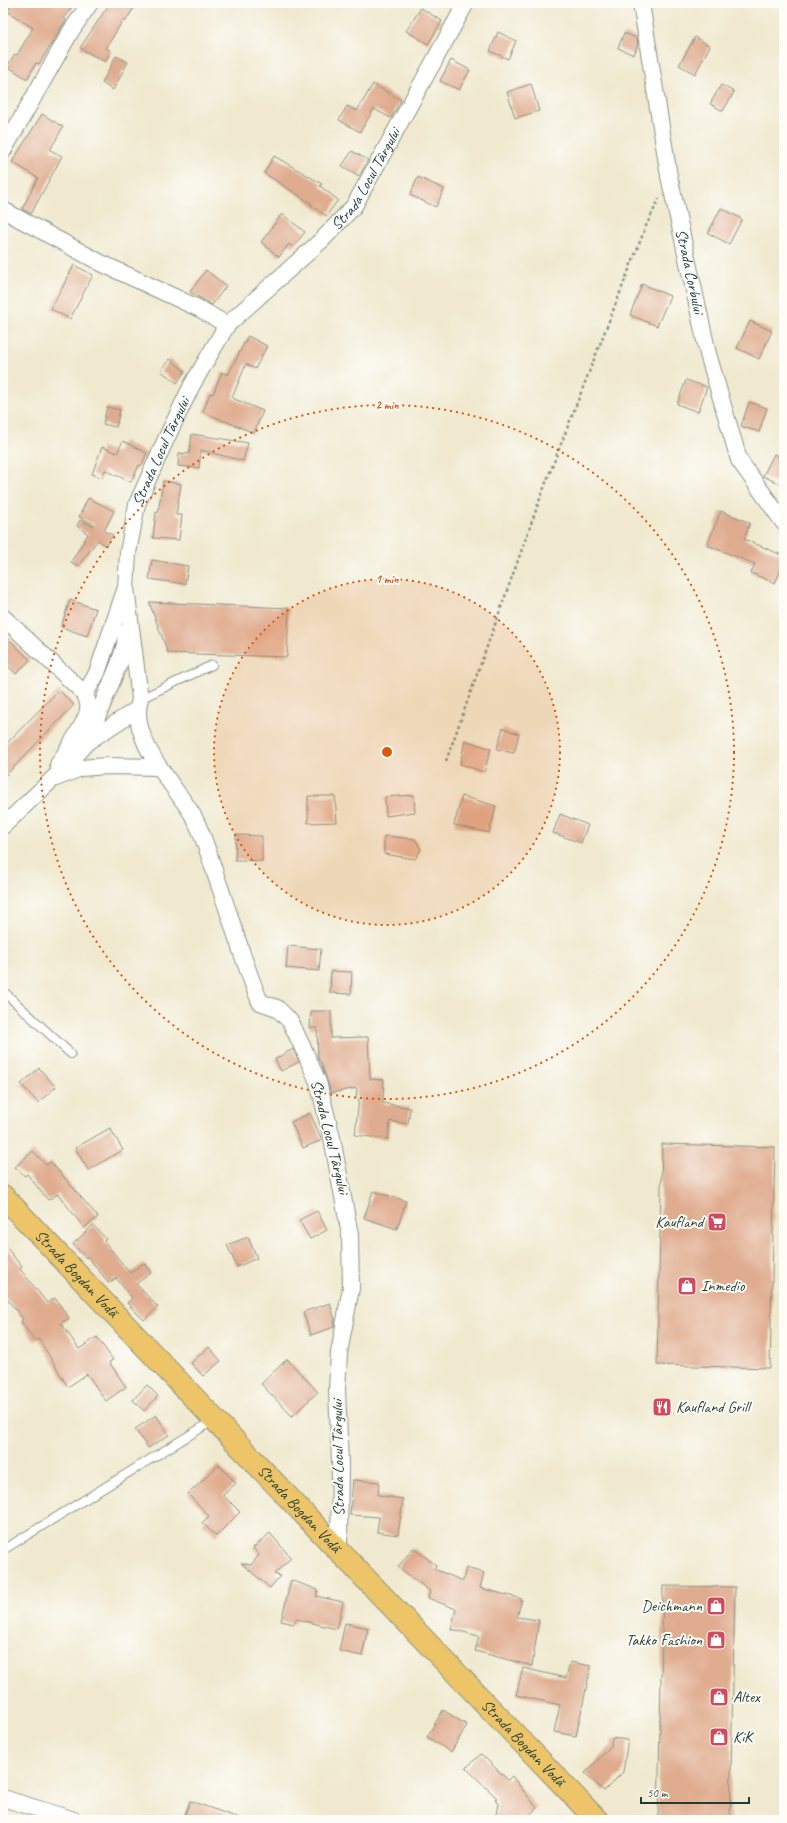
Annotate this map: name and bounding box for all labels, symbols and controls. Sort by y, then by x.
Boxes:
street label: Strada Locul Târgului [327,123,406,234]
street label: Strada Corbului [671,227,709,318]
street label: Strada Locul Târgului [128,392,195,509]
text: 2 min [376,397,399,413]
text: 1 min [376,571,399,587]
centre of rings [380,745,394,759]
street label: Strada Locul Târgului [306,1078,354,1198]
supermarket icon: Kaufland [706,1211,728,1233]
place label: Kaufland [655,1212,706,1232]
street label: Strada Bogdan Vodă [30,1226,124,1323]
shop icon: Inmedio [676,1275,698,1297]
place label: Inmedio [701,1276,746,1296]
restaurant icon: Kaufland Grill [651,1396,673,1418]
street label: Strada Locul Târgului [327,1397,349,1516]
place label: Kaufland Grill [676,1397,753,1417]
street label: Strada Bogdan Vodă [253,1461,347,1558]
shop icon: Deichmann [705,1595,727,1617]
place label: Deichmann [642,1596,703,1616]
shop icon: Takko Fashion [705,1629,727,1651]
place label: Takko Fashion [626,1630,703,1650]
shop icon: Altex [708,1686,730,1708]
place label: Altex [733,1687,761,1707]
street label: Strada Bogdan Vodă [477,1695,571,1792]
shop icon: KiK [708,1726,730,1748]
place label: KiK [733,1727,755,1747]
scale bar [641,1779,749,1805]
text: 50 m [647,1785,669,1801]

